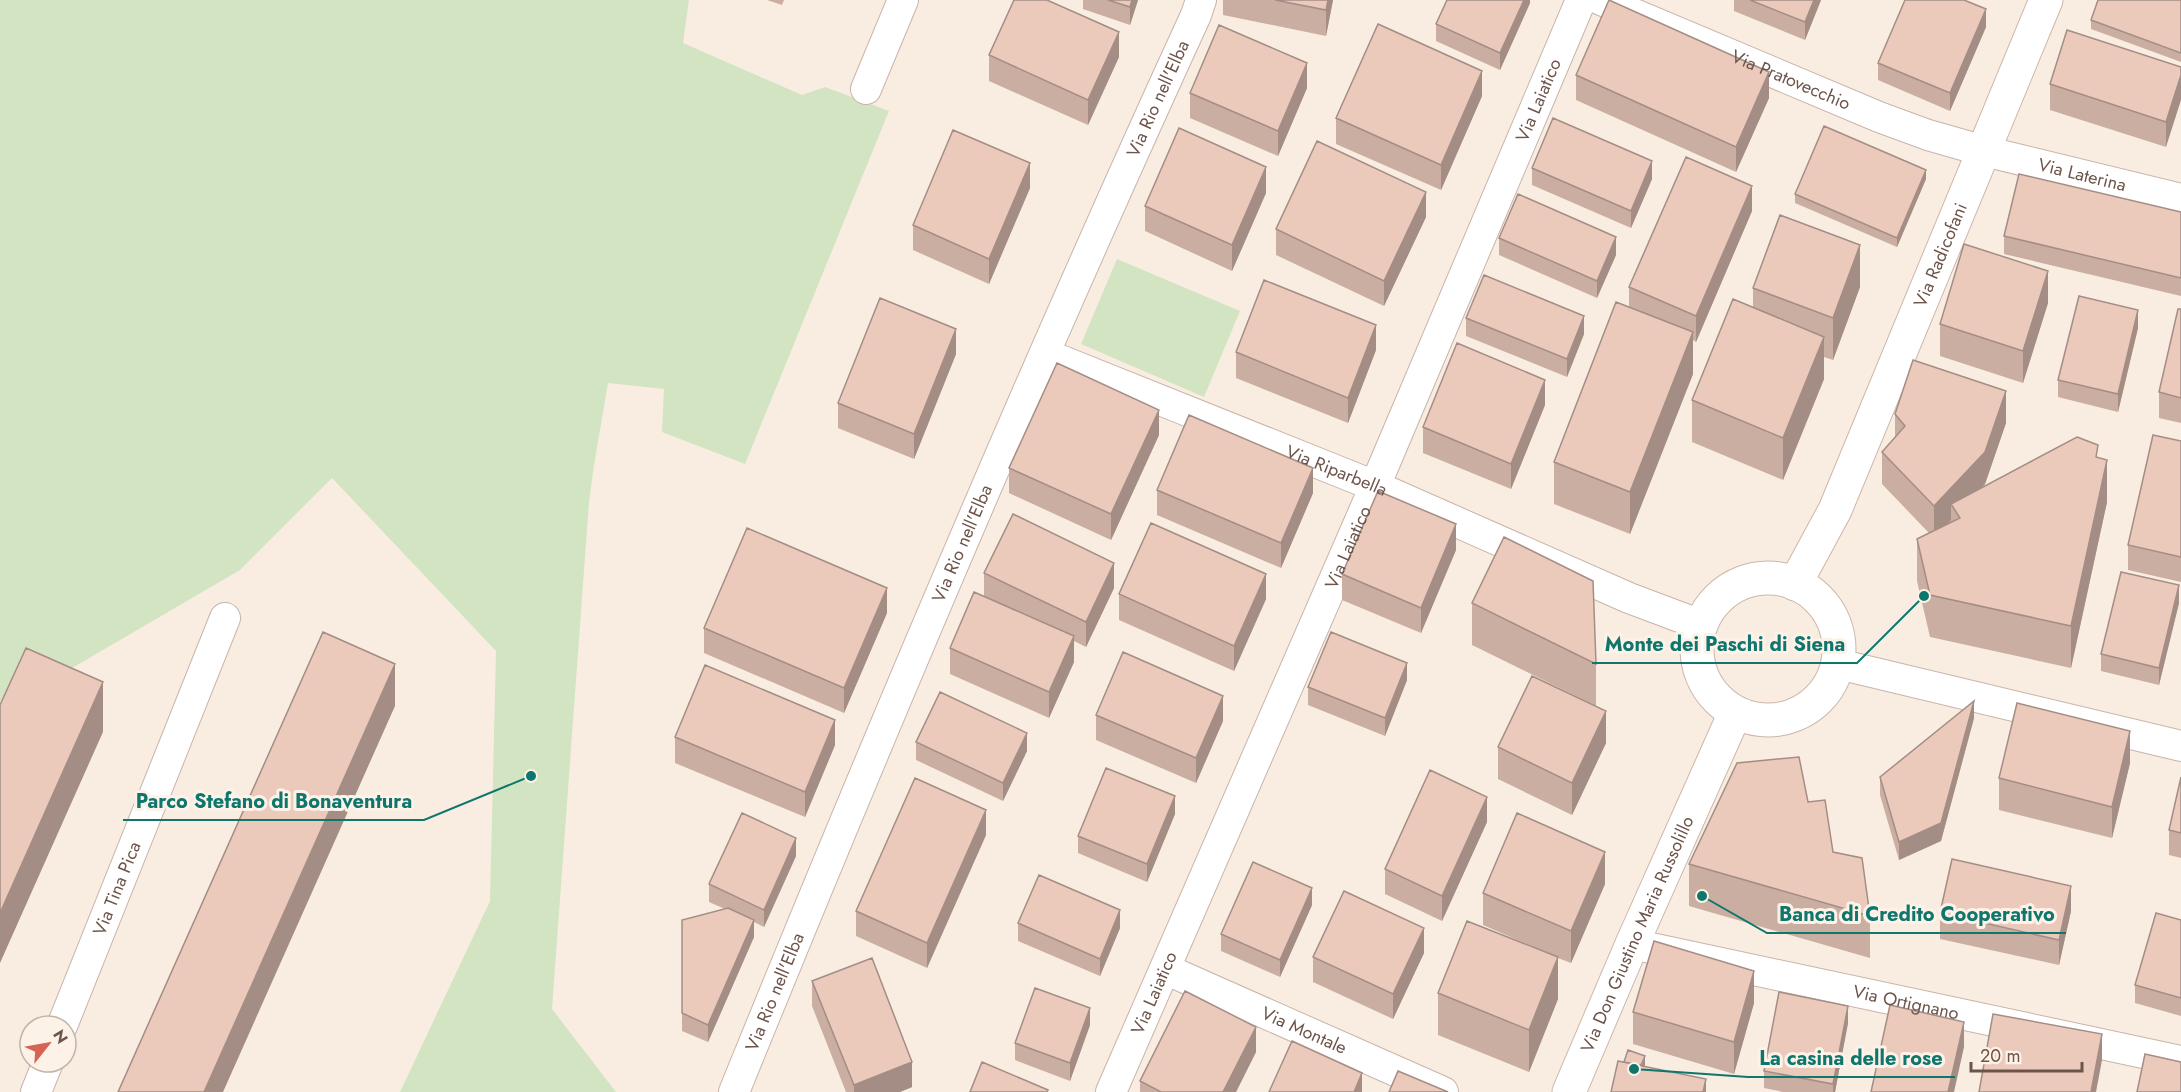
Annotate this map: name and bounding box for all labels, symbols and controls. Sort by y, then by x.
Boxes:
street label: Via Rio nell'Elba [1120,36,1196,161]
street label: Via Pratovecchio [1727,43,1855,117]
street label: Via Laiatico [1509,54,1568,146]
street label: Via Laterina [2035,152,2129,198]
street label: Via Radicofani [1907,199,1974,311]
street label: Via Riparbella [1282,439,1391,503]
street label: Via Rio nell'Elba [925,481,999,607]
street label: Via Laiatico [1319,502,1378,593]
callout: Monte dei Paschi di Siena [1592,625,1857,663]
text: Monte dei Paschi di Siena [1605,630,1845,659]
callout: Parco Stefano di Bonaventura [123,782,424,820]
text: Parco Stefano di Bonaventura [136,787,412,816]
street label: Via Don Giustino Maria Russolillo [1574,812,1701,1056]
street label: Via Tina Pica [86,838,147,939]
callout: Banca di Credito Cooperativo [1767,895,2066,933]
text: Banca di Credito Cooperativo [1779,900,2055,929]
street label: Via Rio nell'Elba [739,929,811,1055]
street label: Via Laiatico [1125,947,1184,1039]
street label: Via Ortignano [1850,978,1961,1026]
street label: Via Montale [1257,1000,1351,1061]
north arrow [18,1014,78,1074]
text: N [47,1025,74,1048]
scale bar [1971,1035,2082,1073]
callout: La casina delle rose [1748,1039,1955,1077]
text: 20 m [1980,1043,2020,1069]
text: La casina delle rose [1759,1044,1943,1073]

